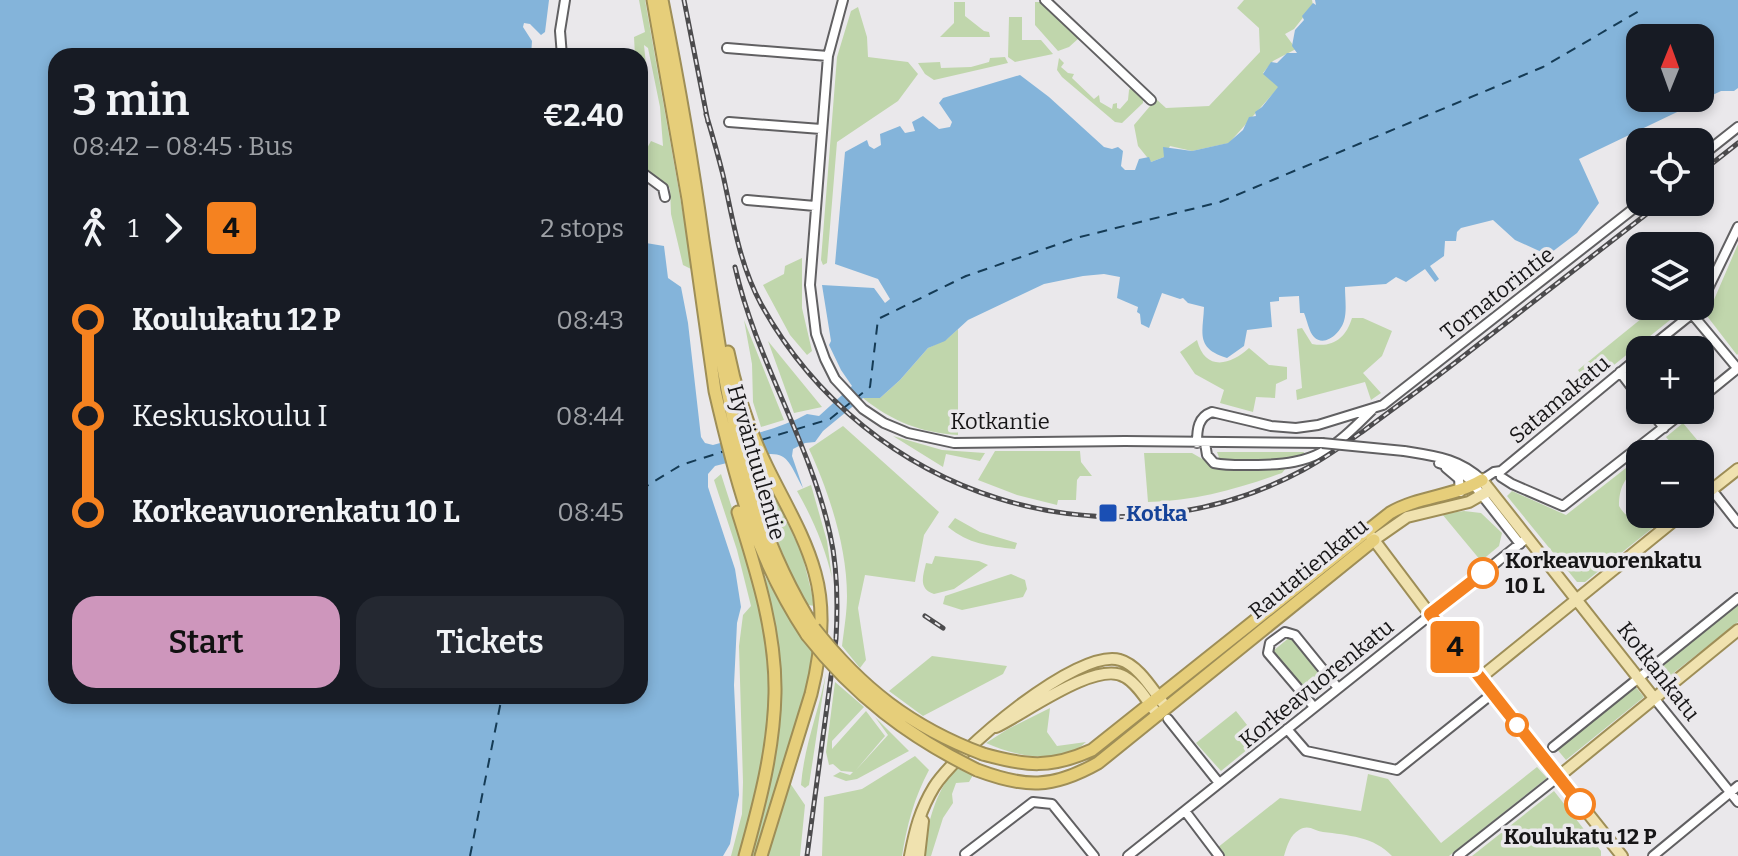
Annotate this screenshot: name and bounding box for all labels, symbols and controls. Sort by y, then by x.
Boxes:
north arrow [1626,24,1714,112]
map controls [1626,24,1714,528]
text: 3 min [72,74,189,127]
text: €2.40 [543,98,624,134]
button: locate [1626,128,1714,216]
text: 08:42 – 08:45 · Bus [72,131,293,162]
icon: walk [72,206,116,250]
icon: forward [151,206,195,250]
text: 4 [223,211,240,244]
text: 1 [128,213,139,244]
text: 2 stops [540,213,624,244]
button: layers [1626,232,1714,320]
street label: Tornatorintie [1435,241,1559,346]
text: Koulukatu 12 P [132,302,341,338]
text: 08:43 [556,305,624,336]
button: + [1626,336,1714,424]
street label: Satamakatu [1504,349,1615,449]
street label: Hyväntuulentie [721,381,792,543]
text: Keskuskoulu I [132,398,328,434]
text: 08:44 [556,401,624,432]
street label: Kotkantie [950,408,1050,435]
button: − [1626,440,1714,528]
text: Korkeavuorenkatu 10 L [132,494,460,530]
text: 08:45 [557,497,624,528]
place label: Kotka [1126,500,1188,527]
marker: Kotka [1097,502,1119,524]
street label: Rautatienkatu [1243,512,1374,625]
place label: Korkeavuorenkatu 10 L [1505,547,1702,599]
marker: Korkeavuorenkatu 10 L [1468,558,1498,588]
button: Start [72,596,340,688]
button: Tickets [356,596,624,688]
street label: Korkeavuorenkatu [1234,613,1399,754]
street label: Kotkankatu [1612,616,1706,727]
line badge: 4 [1429,621,1481,673]
text: 4 [1446,630,1464,663]
unlabelled marker [1506,714,1528,736]
marker: Koulukatu 12 P [1565,789,1595,819]
place label: Koulukatu 12 P [1503,823,1657,850]

